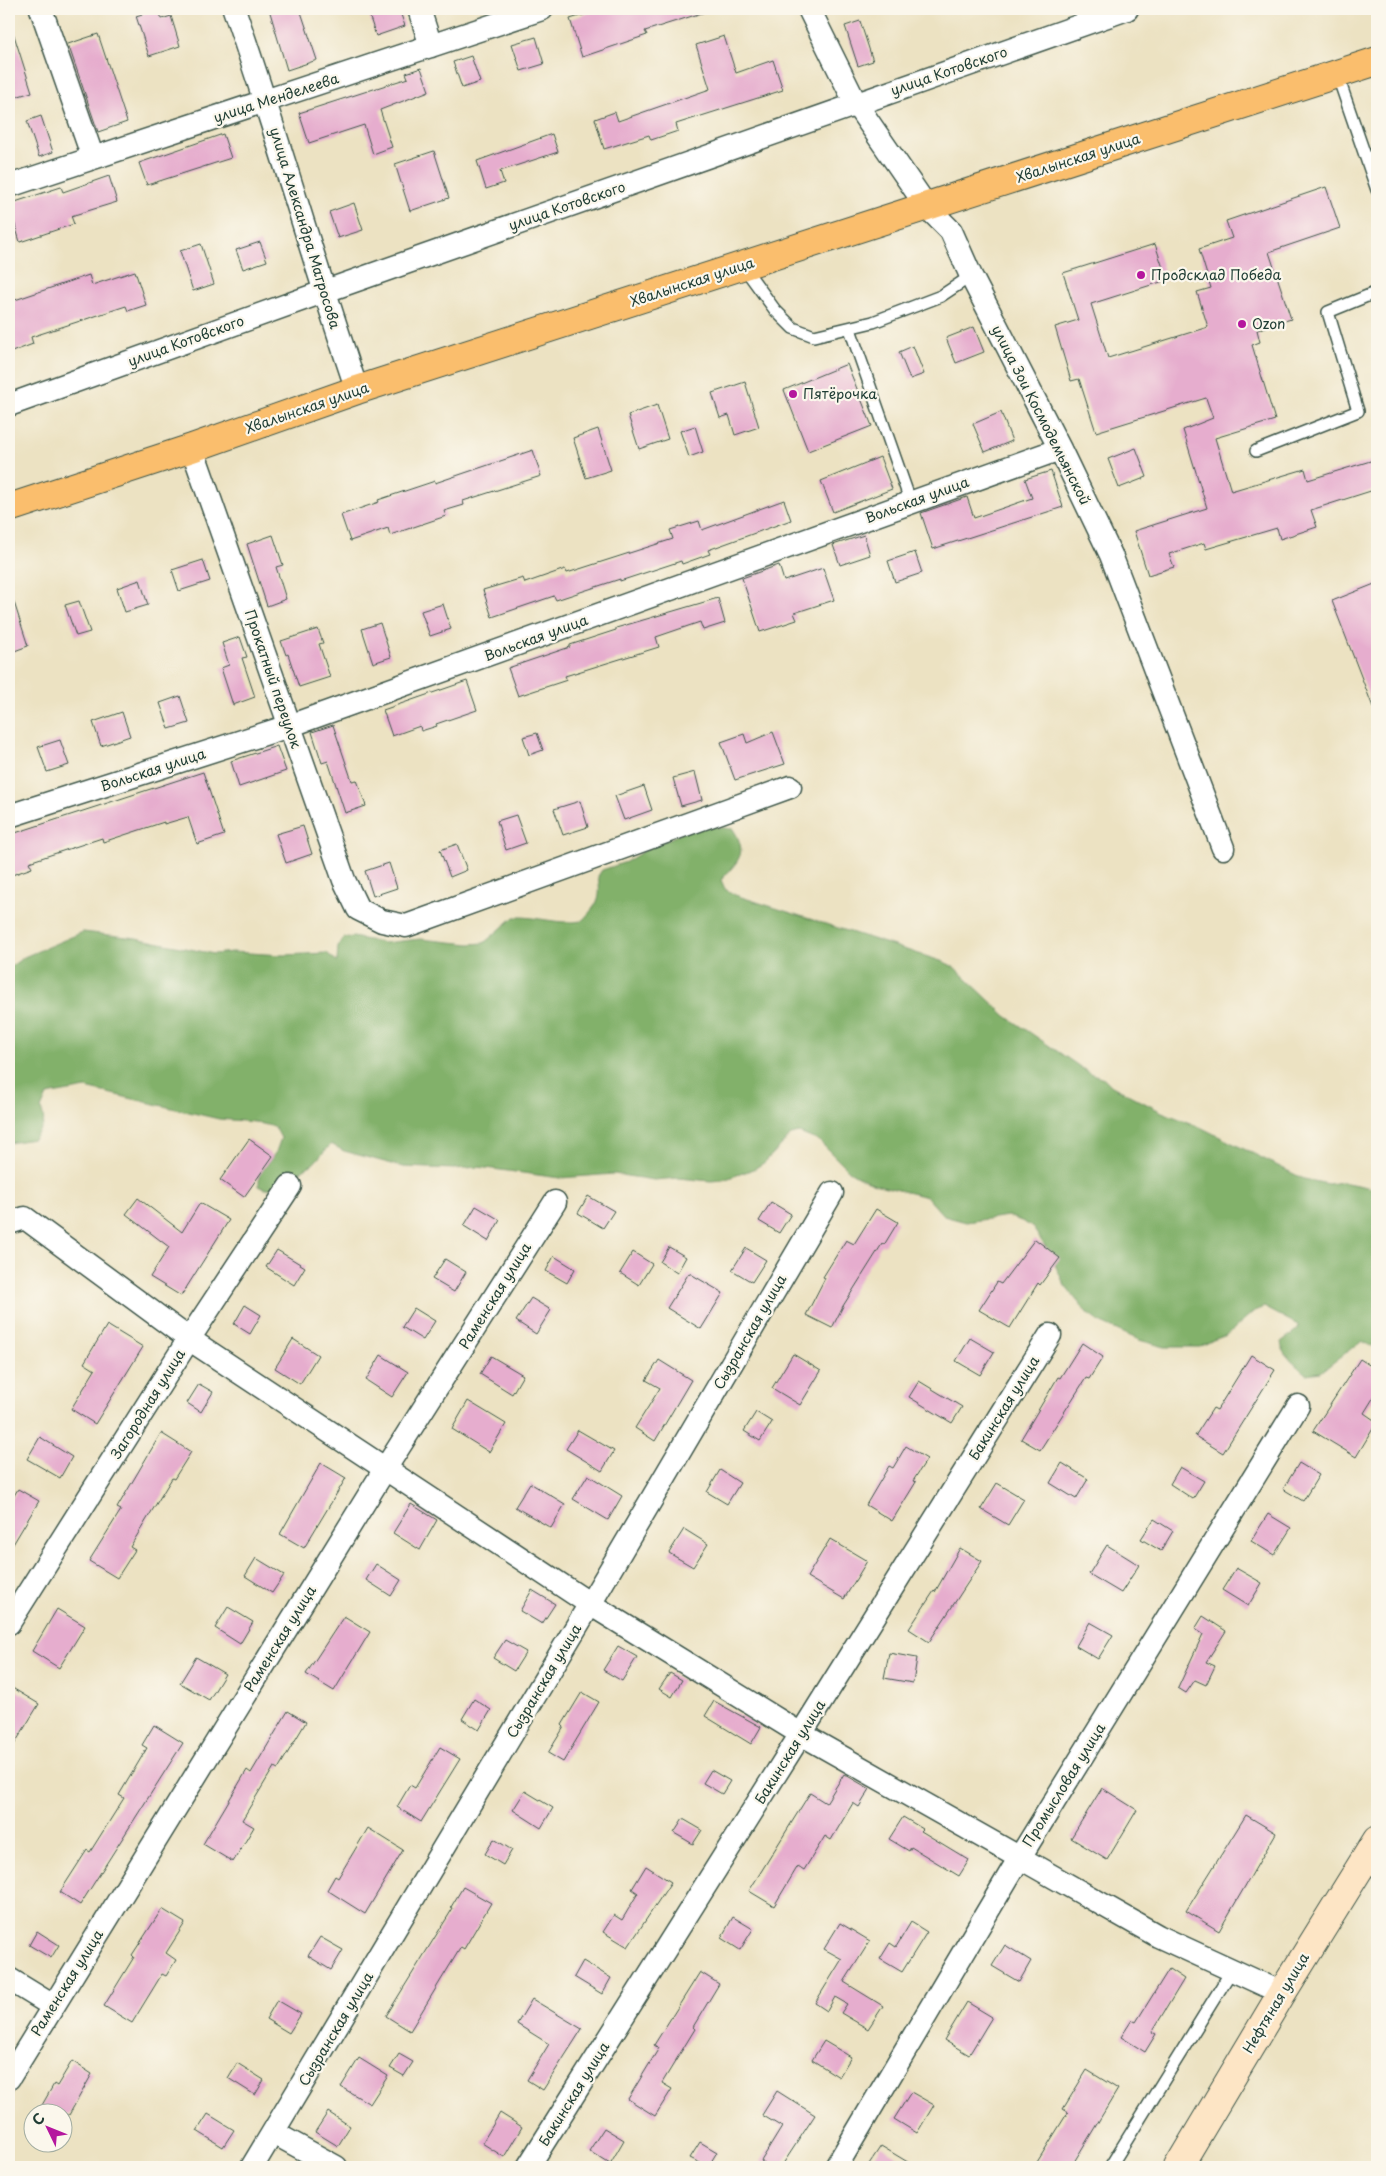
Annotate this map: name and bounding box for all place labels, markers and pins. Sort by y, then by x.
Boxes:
place label: Продсклад Победа [1151,264,1282,285]
marker: Продсклад Победа [1135,269,1147,281]
place label: Ozon [1252,313,1285,334]
marker: Ozon [1236,318,1248,330]
place label: Пятёрочка [803,383,877,404]
marker: Пятёрочка [787,388,799,400]

